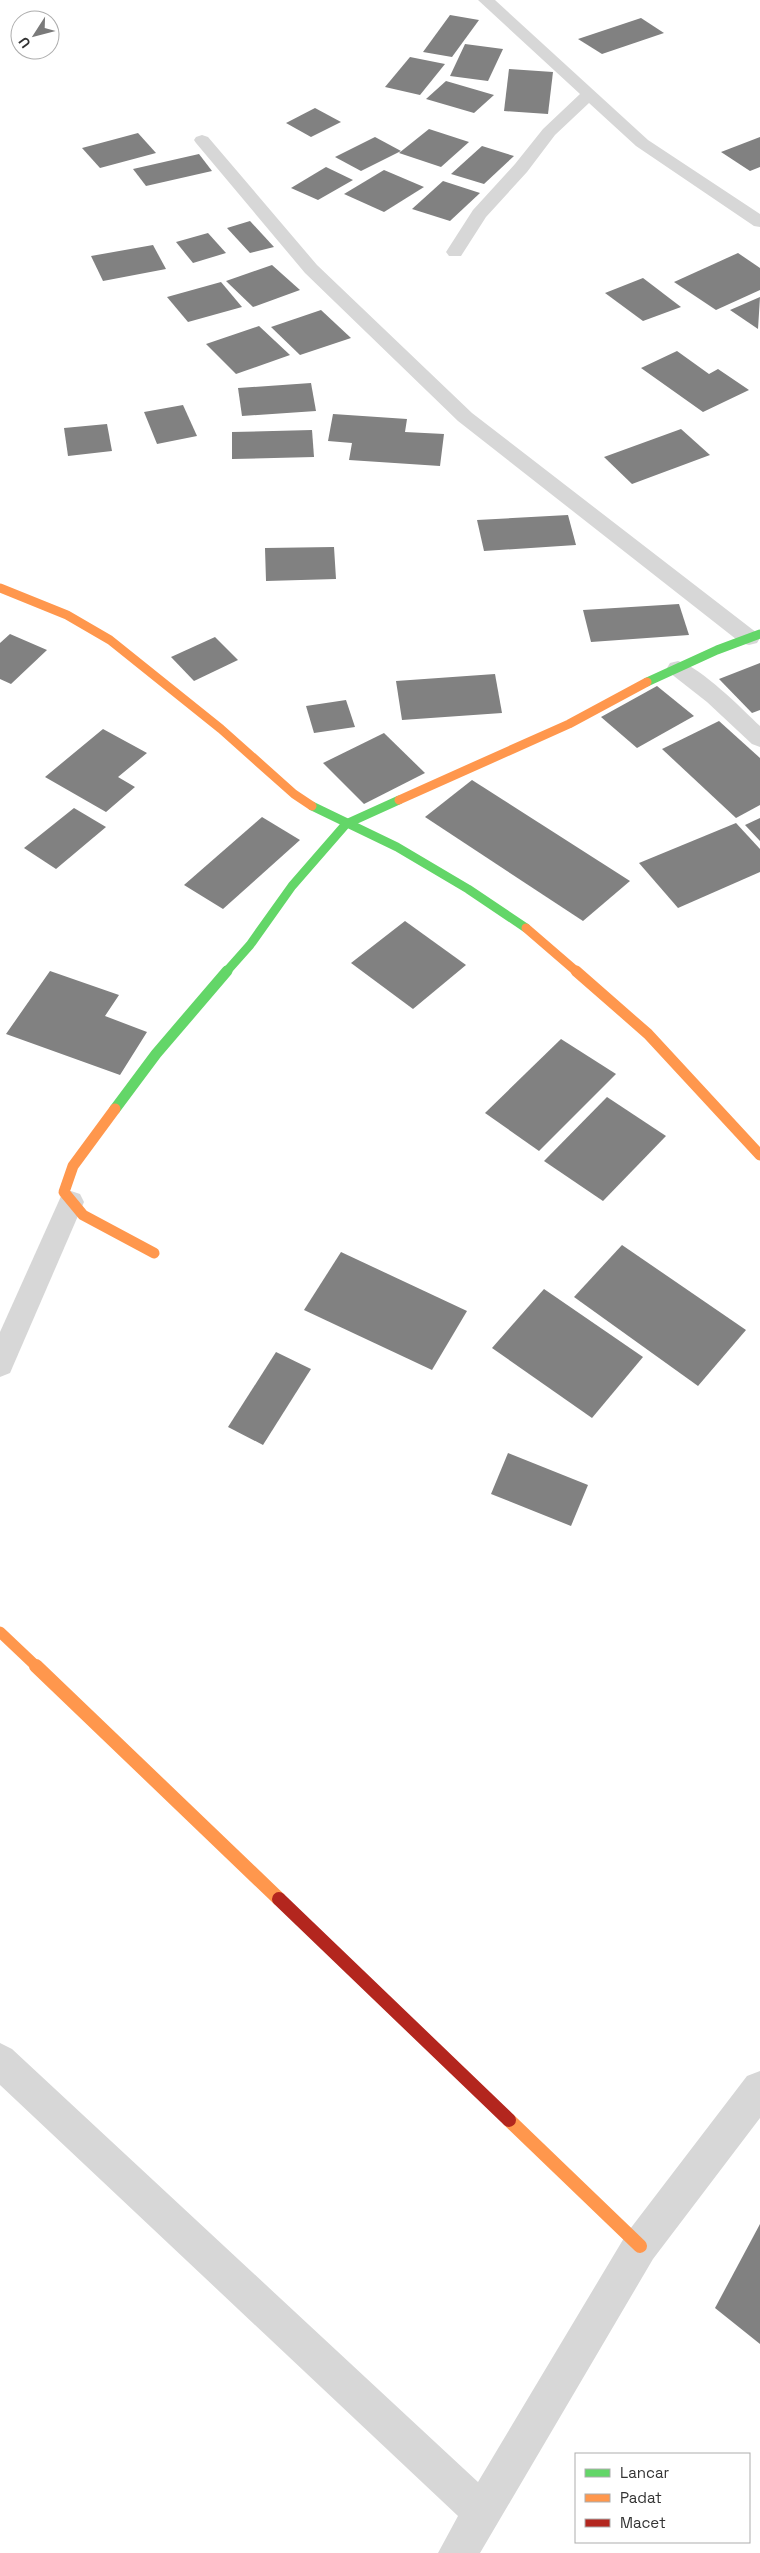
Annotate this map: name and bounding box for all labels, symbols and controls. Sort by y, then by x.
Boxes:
north arrow [10,10,60,60]
text: U [14,34,35,52]
legend [575,2453,750,2543]
text: Lancar [620,2463,670,2482]
text: Padat [620,2488,662,2507]
text: Macet [620,2513,666,2532]

